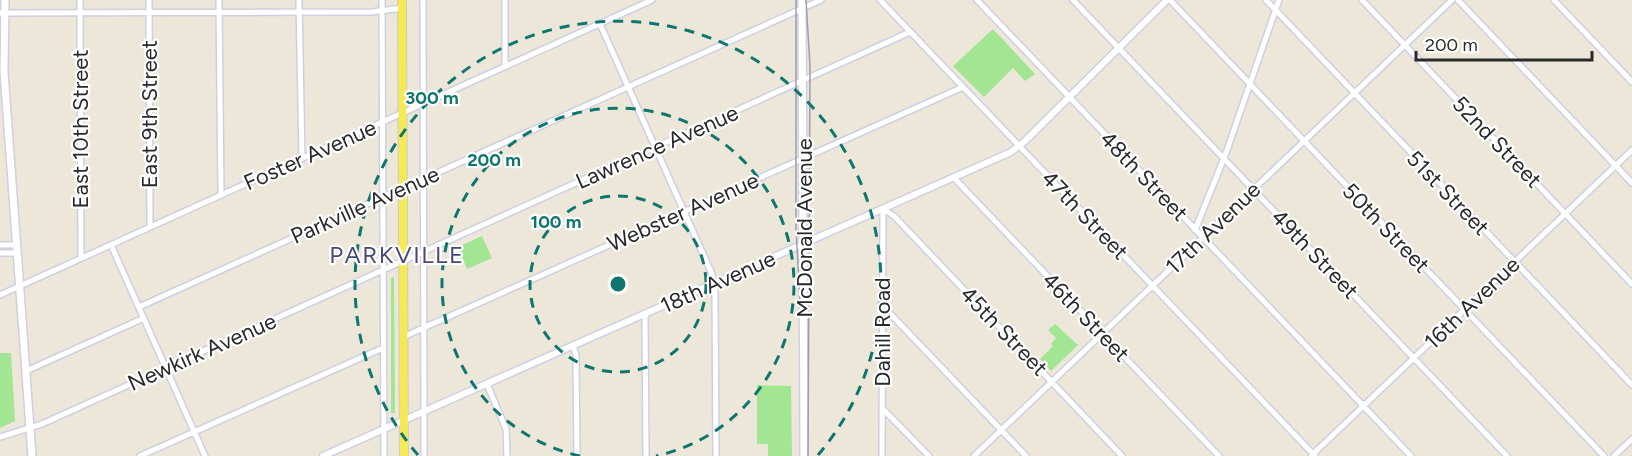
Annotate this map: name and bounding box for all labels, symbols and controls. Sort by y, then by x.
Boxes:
scale bar [1416,24,1592,62]
text: 200 m [1425,34,1478,56]
street label: East 9th Street [136,40,163,188]
street label: East 10th Street [67,49,94,209]
text: 300 m [405,87,459,109]
street label: 52nd Street [1447,90,1547,194]
street label: Lawrence Avenue [571,99,743,195]
street label: Foster Avenue [239,114,381,196]
street label: 48th Street [1094,125,1194,227]
street label: McDonald Avenue [791,138,818,318]
street label: 51st Street [1401,145,1495,241]
text: 200 m [467,149,521,171]
street label: Parkville Avenue [286,160,444,250]
street label: 47th Street [1036,165,1134,265]
street label: Webster Avenue [603,167,763,257]
street label: 17th Avenue [1160,176,1266,280]
street label: 50th Street [1337,177,1435,279]
street label: 49th Street [1266,204,1364,304]
text: 100 m [531,211,581,233]
district label: PARKVILLE [329,240,465,269]
street label: 18th Avenue [656,245,780,319]
street label: 16th Avenue [1419,251,1525,355]
street label: 46th Street [1037,267,1135,367]
centre of rings [608,274,628,294]
street label: Dahill Road [869,277,896,387]
street label: 45th Street [955,281,1053,381]
street label: Newkirk Avenue [124,307,280,397]

